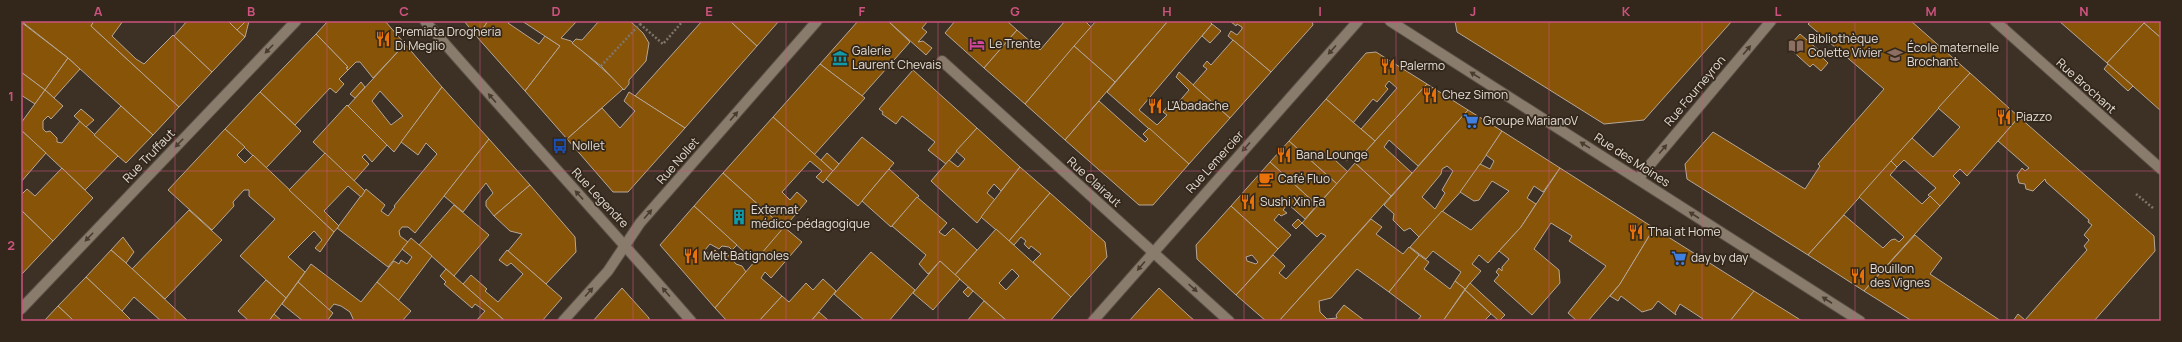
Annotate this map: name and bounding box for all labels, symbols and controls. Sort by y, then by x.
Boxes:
text: A [94,2,103,20]
text: B [247,2,255,20]
text: C [399,2,409,20]
text: D [551,2,561,20]
text: E [705,2,713,20]
text: F [859,2,866,20]
text: G [1010,2,1020,20]
text: H [1162,2,1172,20]
text: I [1318,2,1322,20]
text: J [1470,2,1476,20]
text: K [1622,2,1631,20]
text: L [1775,2,1782,20]
text: M [1925,2,1937,20]
text: N [2079,2,2089,20]
place label: Premiata Drogheria Di Meglio [395,23,501,54]
restaurant icon: Premiata Drogheria Di Meglio [374,30,392,48]
place label: Bibliothèque Colette Vivier [1808,30,1883,61]
hotel icon: Le Trente [968,35,986,53]
place label: Le Trente [989,35,1041,52]
library icon: Bibliothèque Colette Vivier [1787,37,1805,55]
place label: École maternelle Brochant [1907,39,1999,70]
place label: Galerie Laurent Chevais [852,42,941,73]
one-way arrow [264,44,274,54]
one-way arrow [1742,44,1751,55]
one-way arrow [1328,45,1337,55]
school or university icon: École maternelle Brochant [1886,46,1904,64]
museum icon: Galerie Laurent Chevais [831,49,849,67]
street label: Rue Fourneyron [1660,52,1729,130]
street label: Rue Brochant [2053,54,2120,117]
restaurant icon: Palermo [1379,57,1397,75]
place label: Palermo [1400,57,1445,74]
one-way arrow [1470,71,1480,79]
restaurant icon: Chez Simon [1421,86,1439,104]
place label: Chez Simon [1442,86,1508,103]
text: 1 [8,87,14,105]
one-way arrow [487,93,496,103]
restaurant icon: L'Abadache [1146,97,1164,115]
place label: L'Abadache [1167,97,1229,114]
restaurant icon: Piazzo [1995,108,2013,126]
place label: Piazzo [2016,108,2052,125]
one-way arrow [729,111,738,121]
supermarket icon: Groupe MarianoV [1462,112,1480,130]
place label: Groupe MarianoV [1483,112,1579,129]
street label: Rue Truffaut [119,125,179,186]
street label: Rue Lemercier [1182,126,1248,197]
street label: Rue des Moines [1591,129,1674,190]
street label: Rue Nollet [653,134,703,188]
bus stop icon: Nollet [551,137,569,155]
place label: Nollet [572,137,605,154]
one-way arrow [174,138,184,148]
one-way arrow [1580,141,1590,149]
one-way arrow [1242,143,1251,152]
one-way arrow [1658,144,1668,154]
restaurant icon: Bana Lounge [1275,146,1293,164]
place label: Bana Lounge [1296,146,1368,163]
street label: Rue Clairaut [1064,153,1125,211]
street label: Rue Legendre [568,164,633,231]
cafe icon: Café Fluo [1257,170,1275,188]
place label: Café Fluo [1278,170,1330,187]
one-way arrow [575,190,584,199]
restaurant icon: Sushi Xin Fa [1239,193,1257,211]
place label: Sushi Xin Fa [1260,193,1325,210]
place label: Externat médico-pédagogique [751,201,870,232]
building icon: Externat médico-pédagogique [730,208,748,226]
one-way arrow [644,209,653,219]
one-way arrow [1689,211,1699,219]
restaurant icon: Thai at Home [1627,223,1645,241]
place label: Thai at Home [1648,223,1721,240]
one-way arrow [84,232,94,242]
text: 2 [7,236,15,254]
restaurant icon: Melt Batignoles [682,247,700,265]
place label: Melt Batignoles [703,247,789,264]
supermarket icon: day by day [1670,249,1688,267]
place label: day by day [1691,249,1749,266]
place label: Bouillon des Vignes [1870,260,1930,291]
one-way arrow [1137,261,1146,271]
restaurant icon: Bouillon des Vignes [1849,267,1867,285]
one-way arrow [1188,283,1198,292]
one-way arrow [661,286,670,297]
one-way arrow [584,287,594,297]
one-way arrow [1822,296,1833,304]

